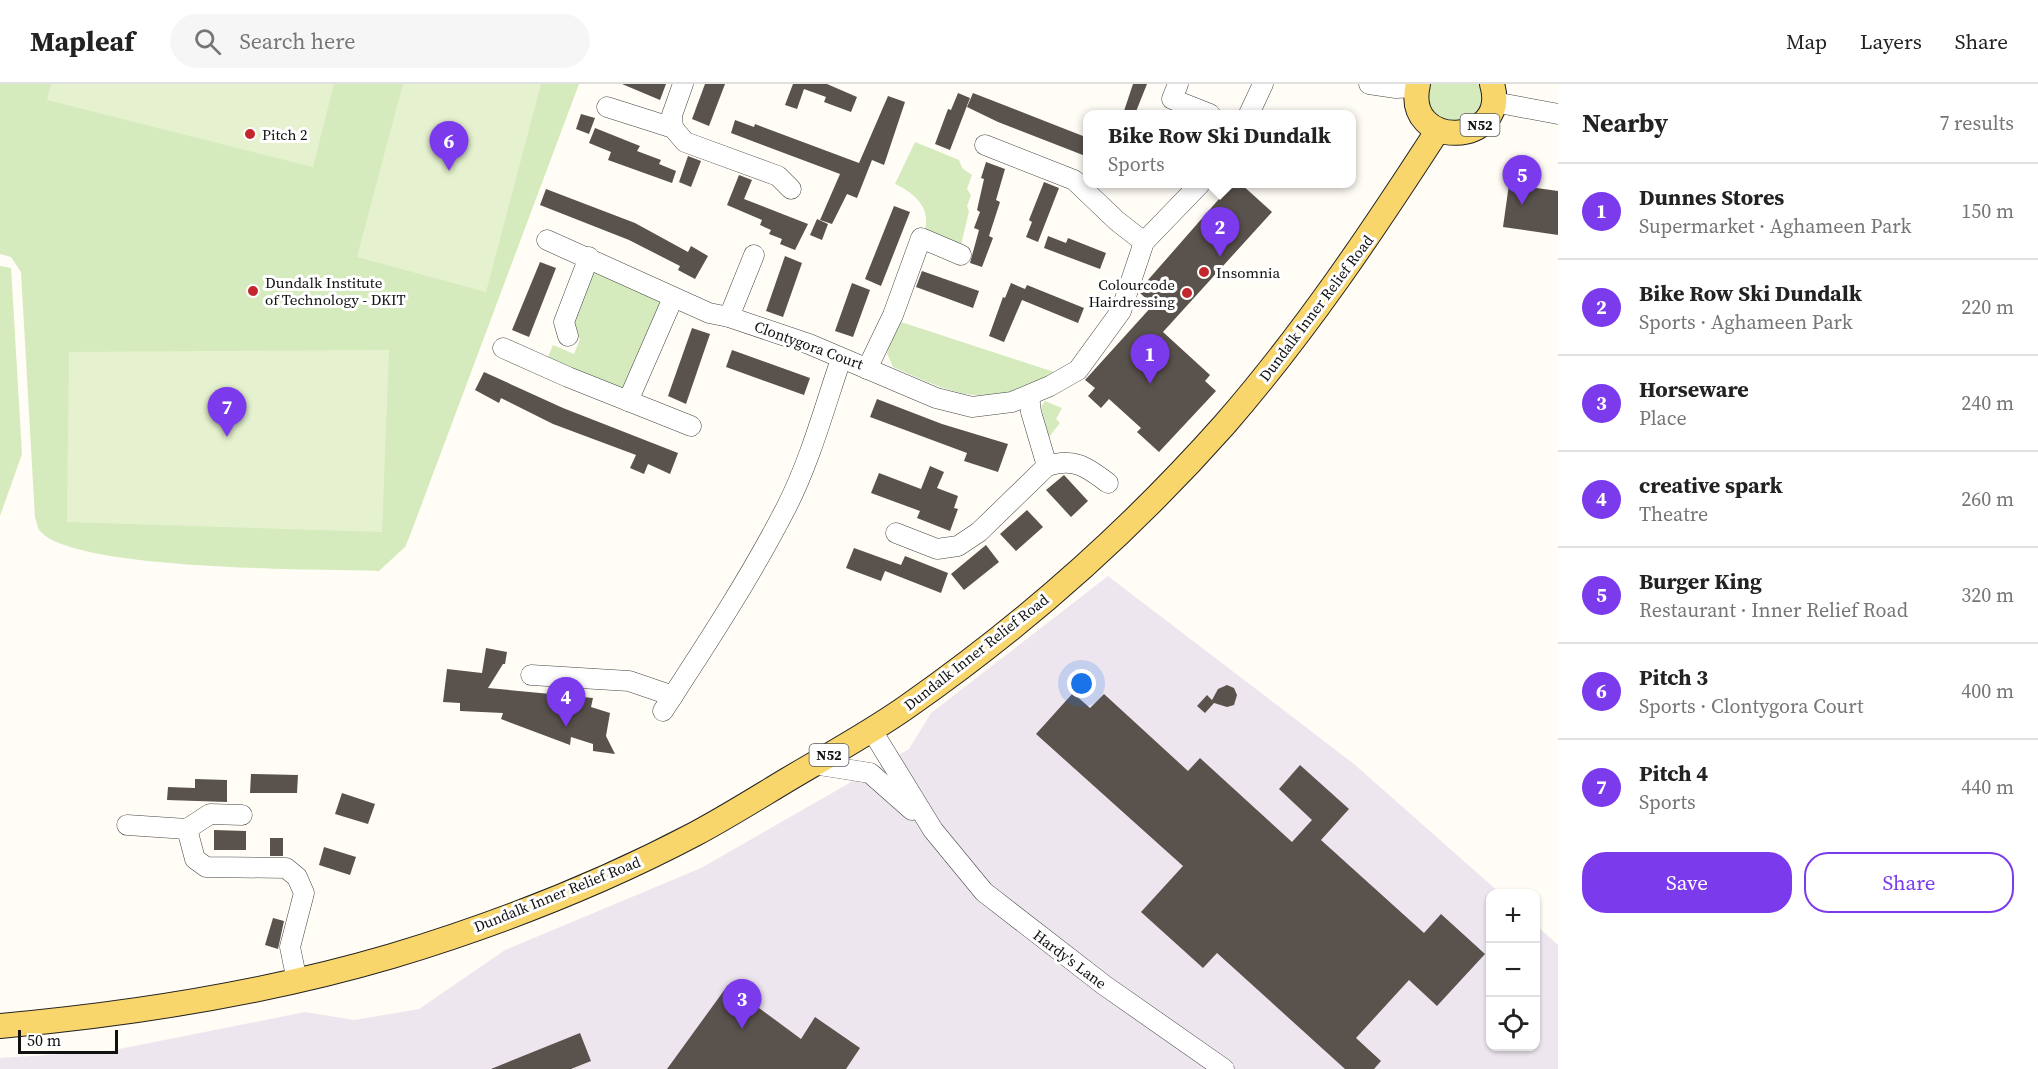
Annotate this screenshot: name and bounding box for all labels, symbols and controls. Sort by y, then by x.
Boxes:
search box [170,14,590,68]
text: Mapleaf [30,22,134,60]
icon: search [191,25,224,58]
text: Search here [239,26,355,56]
text: Map [1786,27,1827,56]
text: Layers [1860,27,1922,56]
text: Share [1955,27,2008,56]
text: Nearby [1582,105,1668,141]
text: 7 results [1939,109,2014,137]
popup [1083,110,1356,188]
road number: N52 [1460,114,1500,136]
text: Bike Row Ski Dundalk [1108,120,1331,150]
pin: 6 [430,122,468,171]
place label: Pitch 2 [262,124,308,145]
marker: Pitch 2 [243,127,257,141]
text: Sports [1108,150,1165,178]
pin: 5 [1502,156,1541,205]
text: Dunnes Stores [1639,182,1784,212]
text: 1 [1596,197,1607,225]
text: 150 m [1961,197,2014,225]
pin: 2 [1200,208,1240,257]
text: Supermarket · Aghameen Park [1639,212,1912,240]
street label: Dundalk Inner Relief Road [1254,230,1378,385]
place label: Insomnia [1216,262,1280,283]
marker: Insomnia [1197,265,1211,279]
place label: Dundalk Institute of Technology - DKIT [265,272,406,310]
place label: Colourcode Hairdressing [1088,274,1175,312]
text: Bike Row Ski Dundalk [1639,278,1862,308]
marker: Dundalk Institute of Technology - DKIT [246,284,260,298]
marker: Colourcode Hairdressing [1180,286,1194,300]
text: 2 [1596,293,1607,321]
text: 220 m [1961,293,2014,321]
text: Sports · Aghameen Park [1639,308,1853,336]
street label: Clontygora Court [752,316,866,374]
pin: 1 [1130,334,1170,384]
text: Horseware [1639,374,1749,404]
pin: 7 [208,388,246,437]
text: 3 [1596,389,1607,417]
text: 240 m [1961,389,2014,417]
text: Place [1639,404,1687,432]
text: creative spark [1639,470,1783,500]
text: 4 [1596,485,1607,513]
text: 260 m [1961,485,2014,513]
text: Theatre [1639,500,1708,528]
text: Burger King [1639,566,1762,596]
text: 5 [1596,581,1607,609]
text: 320 m [1961,581,2014,609]
street label: Dundalk Inner Relief Road [899,589,1053,715]
text: Restaurant · Inner Relief Road [1639,596,1908,624]
text: Pitch 3 [1639,662,1708,692]
your location [1067,669,1096,698]
text: 6 [1596,677,1607,705]
text: 400 m [1961,677,2014,705]
pin: 4 [546,678,586,727]
text: Sports · Clontygora Court [1639,692,1864,720]
road number: N52 [810,744,848,766]
text: Pitch 4 [1639,758,1708,788]
text: 7 [1596,773,1607,801]
text: 440 m [1961,773,2014,801]
text: Sports [1639,788,1696,816]
street label: Dundalk Inner Relief Road [470,851,644,937]
button: Save [1582,852,1792,913]
button: Share [1804,852,2014,913]
map controls [1486,889,1540,1051]
button: + [1486,889,1540,943]
street label: Hardy's Lane [1029,924,1111,994]
button: − [1486,943,1540,997]
pin: 3 [722,980,762,1029]
button: locate [1486,997,1540,1051]
scale bar [18,1027,118,1054]
text: 50 m [27,1029,61,1051]

